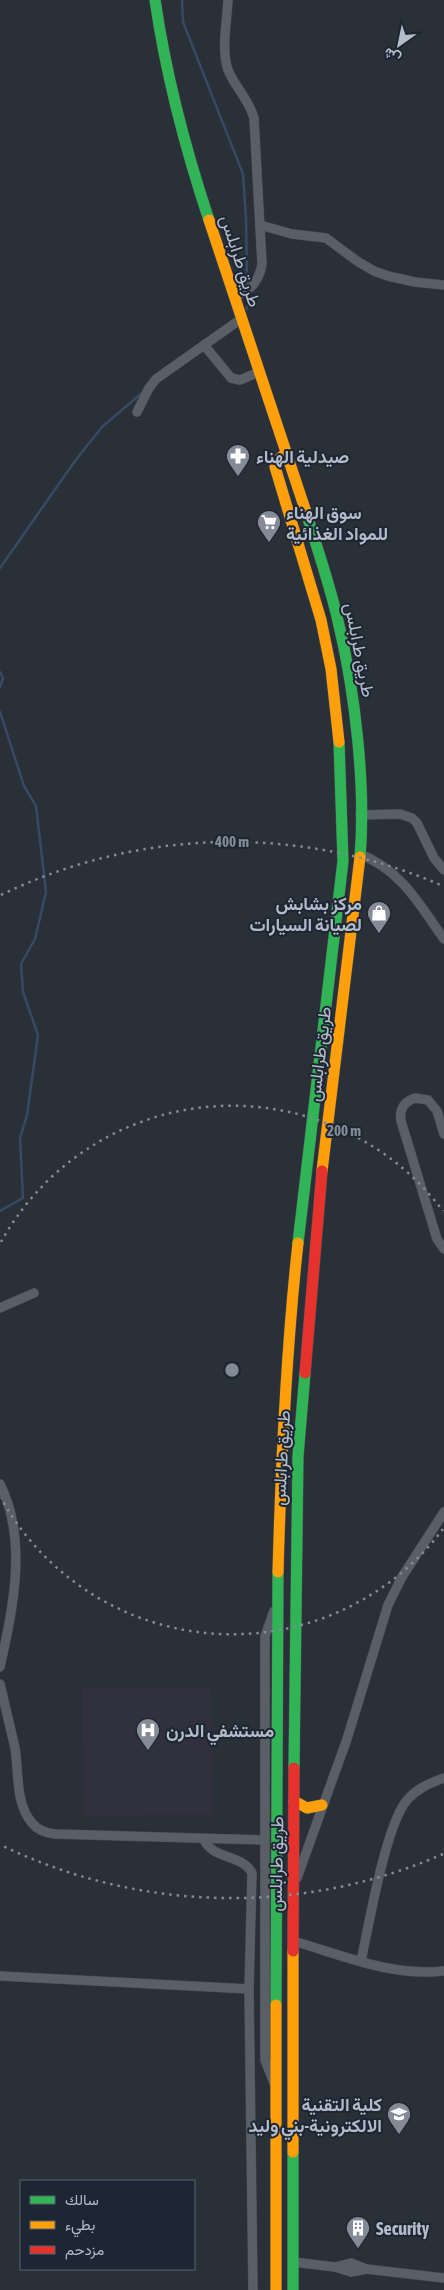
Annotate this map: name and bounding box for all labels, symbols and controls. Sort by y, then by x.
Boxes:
north arrow [374,20,424,70]
text: ش [380,44,404,67]
street label: طريق طرابلس [215,212,266,310]
pharmacy icon: صيدلية الهناء [225,443,251,477]
place label: صيدلية الهناء [256,446,349,468]
place label: سوق الهناء للمواد الغذائية [286,502,388,545]
supermarket icon: سوق الهناء للمواد الغذائية [256,509,282,543]
street label: طريق طرابلس [340,601,379,699]
text: 400 m [214,833,249,850]
place label: مركز بشابش لصيانة السيارات [249,893,362,936]
shop icon: مركز بشابش لصيانة السيارات [366,900,392,934]
street label: طريق طرابلس [303,1005,336,1103]
text: 200 m [327,1122,361,1139]
centre of rings [223,1361,241,1379]
street label: طريق طرابلس [268,1410,295,1506]
hospital icon: مستشفي الدرن [135,1717,161,1751]
place label: مستشفي الدرن [166,1720,274,1746]
street label: طريق طرابلس [265,1816,288,1912]
place label: كلية التقنية الالكترونية-بني وليد [249,2094,382,2141]
school or university icon: كلية التقنية الالكترونية-بني وليد [386,2101,412,2135]
legend [20,2180,195,2270]
text: سالك [65,2191,99,2208]
building icon: Security [345,2215,371,2249]
text: بطيء [65,2216,95,2238]
place label: Security [376,2218,430,2239]
text: مزدحم [65,2241,104,2260]

